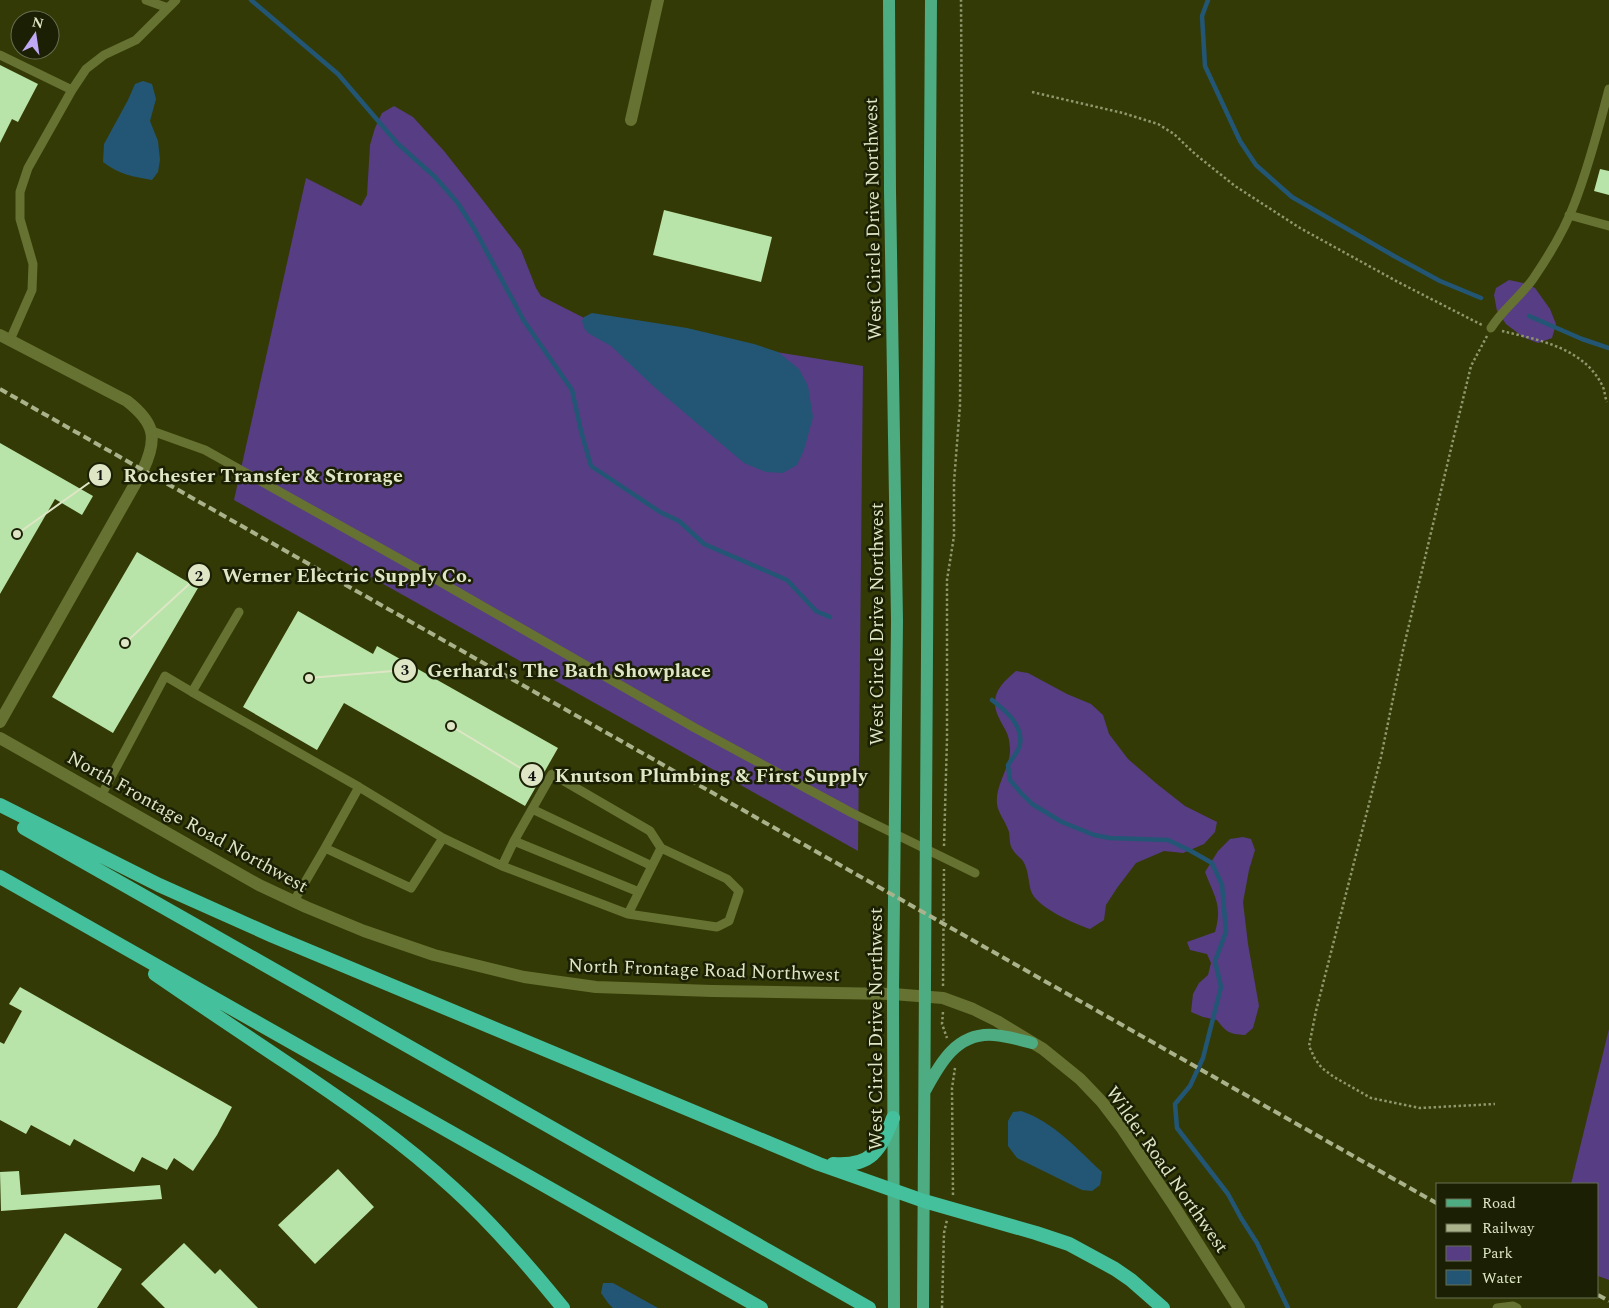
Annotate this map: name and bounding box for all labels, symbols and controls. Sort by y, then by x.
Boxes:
north arrow [10,10,60,60]
text: N [30,11,46,34]
street label: West Circle Drive Northwest [857,97,890,341]
callout: Rochester Transfer & Strorage [88,457,413,492]
text: Rochester Transfer & Strorage [123,461,403,491]
text: 1 [96,464,104,487]
street label: West Circle Drive Northwest [863,502,892,745]
callout: Werner Electric Supply Co. [187,558,482,593]
text: Werner Electric Supply Co. [222,561,472,591]
text: 2 [195,565,203,588]
callout: Gerhard's The Bath Showplace [392,652,721,687]
text: Gerhard's The Bath Showplace [427,656,711,686]
text: 3 [401,659,409,682]
street label: North Frontage Road Northwest [61,744,313,901]
callout: Knutson Plumbing & First Supply [520,758,877,793]
text: Knutson Plumbing & First Supply [555,761,869,791]
text: 4 [528,765,537,788]
street label: West Circle Drive Northwest [862,907,891,1150]
street label: North Frontage Road Northwest [568,951,841,990]
street label: Wilder Road Northwest [1098,1080,1236,1260]
legend [1436,1183,1599,1298]
text: Road [1482,1192,1516,1215]
text: Railway [1482,1217,1535,1240]
text: Park [1482,1242,1513,1265]
text: Water [1482,1267,1522,1290]

